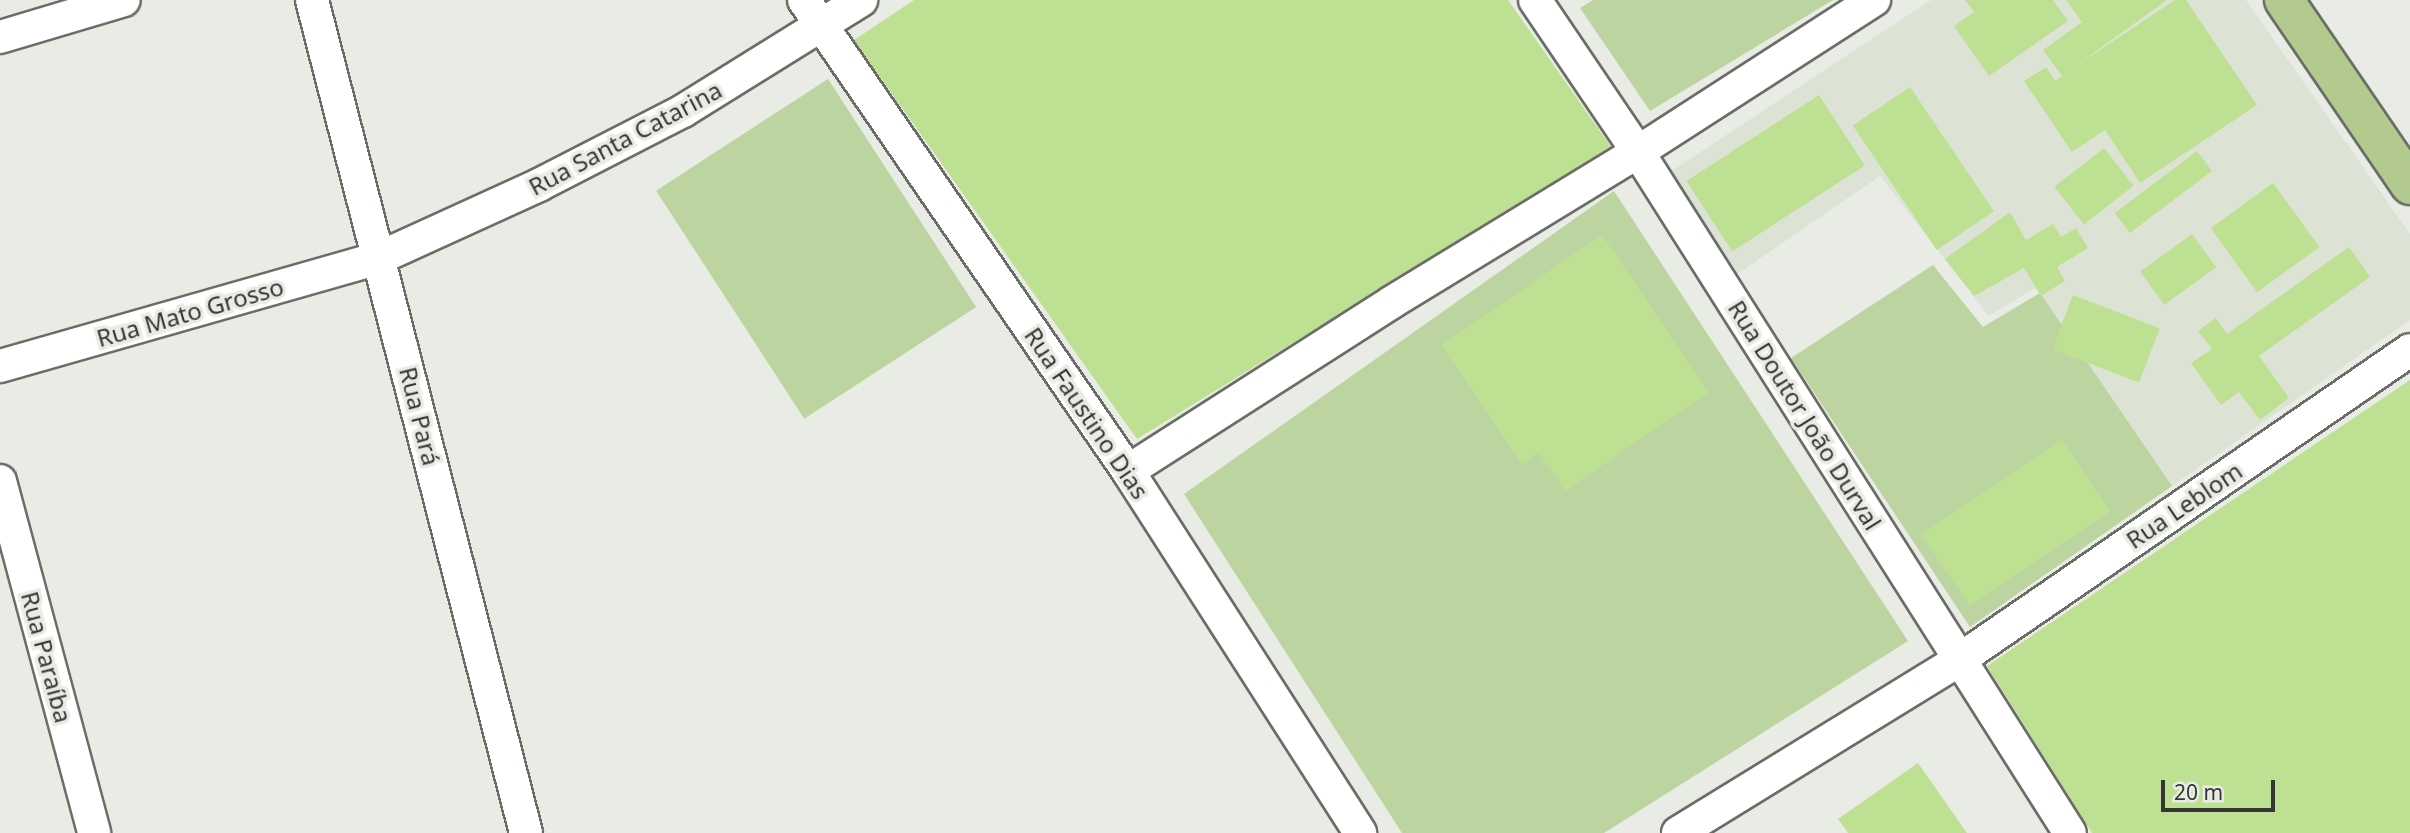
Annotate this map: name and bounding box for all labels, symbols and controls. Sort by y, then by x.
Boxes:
street label: Rua Santa Catarina [524,75,726,201]
street label: Rua Mato Grosso [93,272,287,352]
street label: Rua Doutor João Durval [1723,295,1887,535]
street label: Rua Faustino Dias [1019,322,1155,504]
street label: Rua Pará [394,364,446,468]
street label: Rua Leblom [2121,456,2247,554]
street label: Rua Paraíba [16,588,78,726]
scale bar [2165,766,2279,810]
text: 20 m [2174,778,2223,806]

